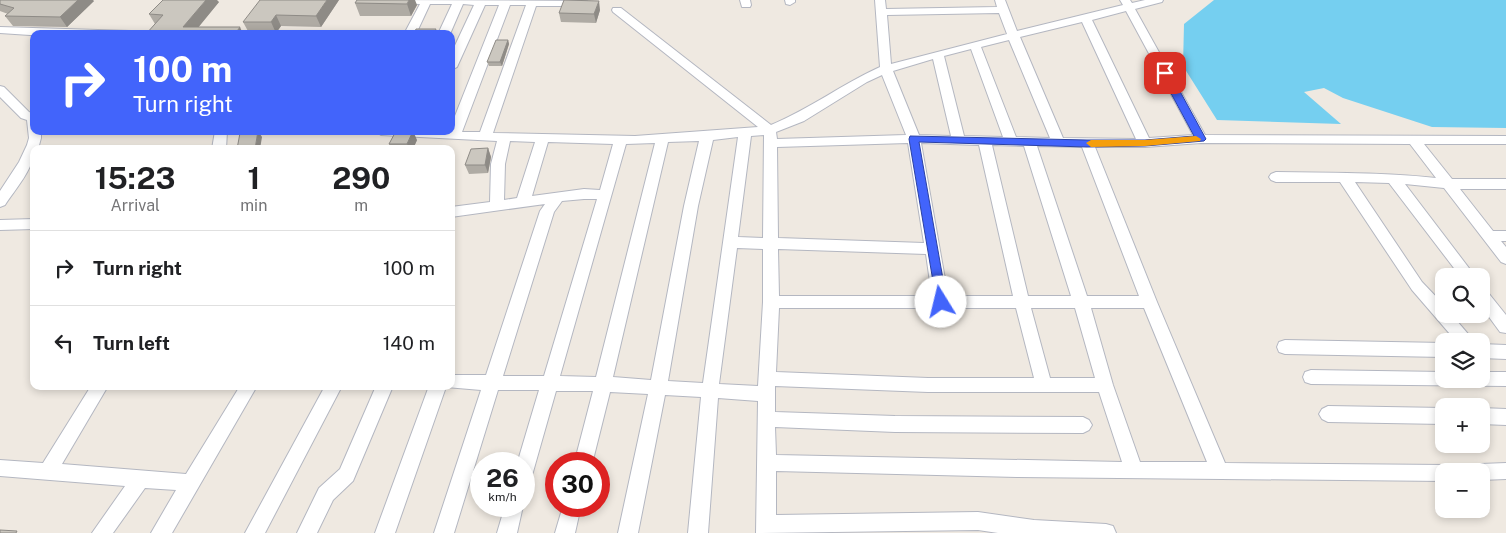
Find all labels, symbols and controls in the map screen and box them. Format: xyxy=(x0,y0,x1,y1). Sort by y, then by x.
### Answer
text: 100 m xyxy=(133,49,232,90)
icon: right xyxy=(50,50,115,115)
pin xyxy=(1144,52,1186,94)
icon: arrive xyxy=(1151,59,1179,87)
text: Turn right xyxy=(133,91,233,117)
text: 15:23 xyxy=(95,160,176,196)
text: 1 xyxy=(247,160,260,196)
text: 290 xyxy=(332,160,390,196)
text: Arrival xyxy=(110,196,160,215)
text: min xyxy=(240,196,267,215)
text: m xyxy=(354,196,368,215)
icon: right xyxy=(50,254,78,282)
text: Turn right xyxy=(93,257,182,279)
text: 100 m xyxy=(383,257,435,279)
map controls xyxy=(1435,268,1490,518)
button: search xyxy=(1435,268,1490,323)
position arrow xyxy=(914,275,966,327)
icon: left xyxy=(50,329,78,357)
text: Turn left xyxy=(93,332,170,354)
text: 140 m xyxy=(383,332,435,354)
button: layers xyxy=(1435,333,1490,388)
button: + xyxy=(1435,398,1490,453)
speed limit sign: 30 xyxy=(545,452,610,517)
text: 26 xyxy=(486,463,519,493)
button: − xyxy=(1435,463,1490,518)
text: km/h xyxy=(488,490,517,504)

